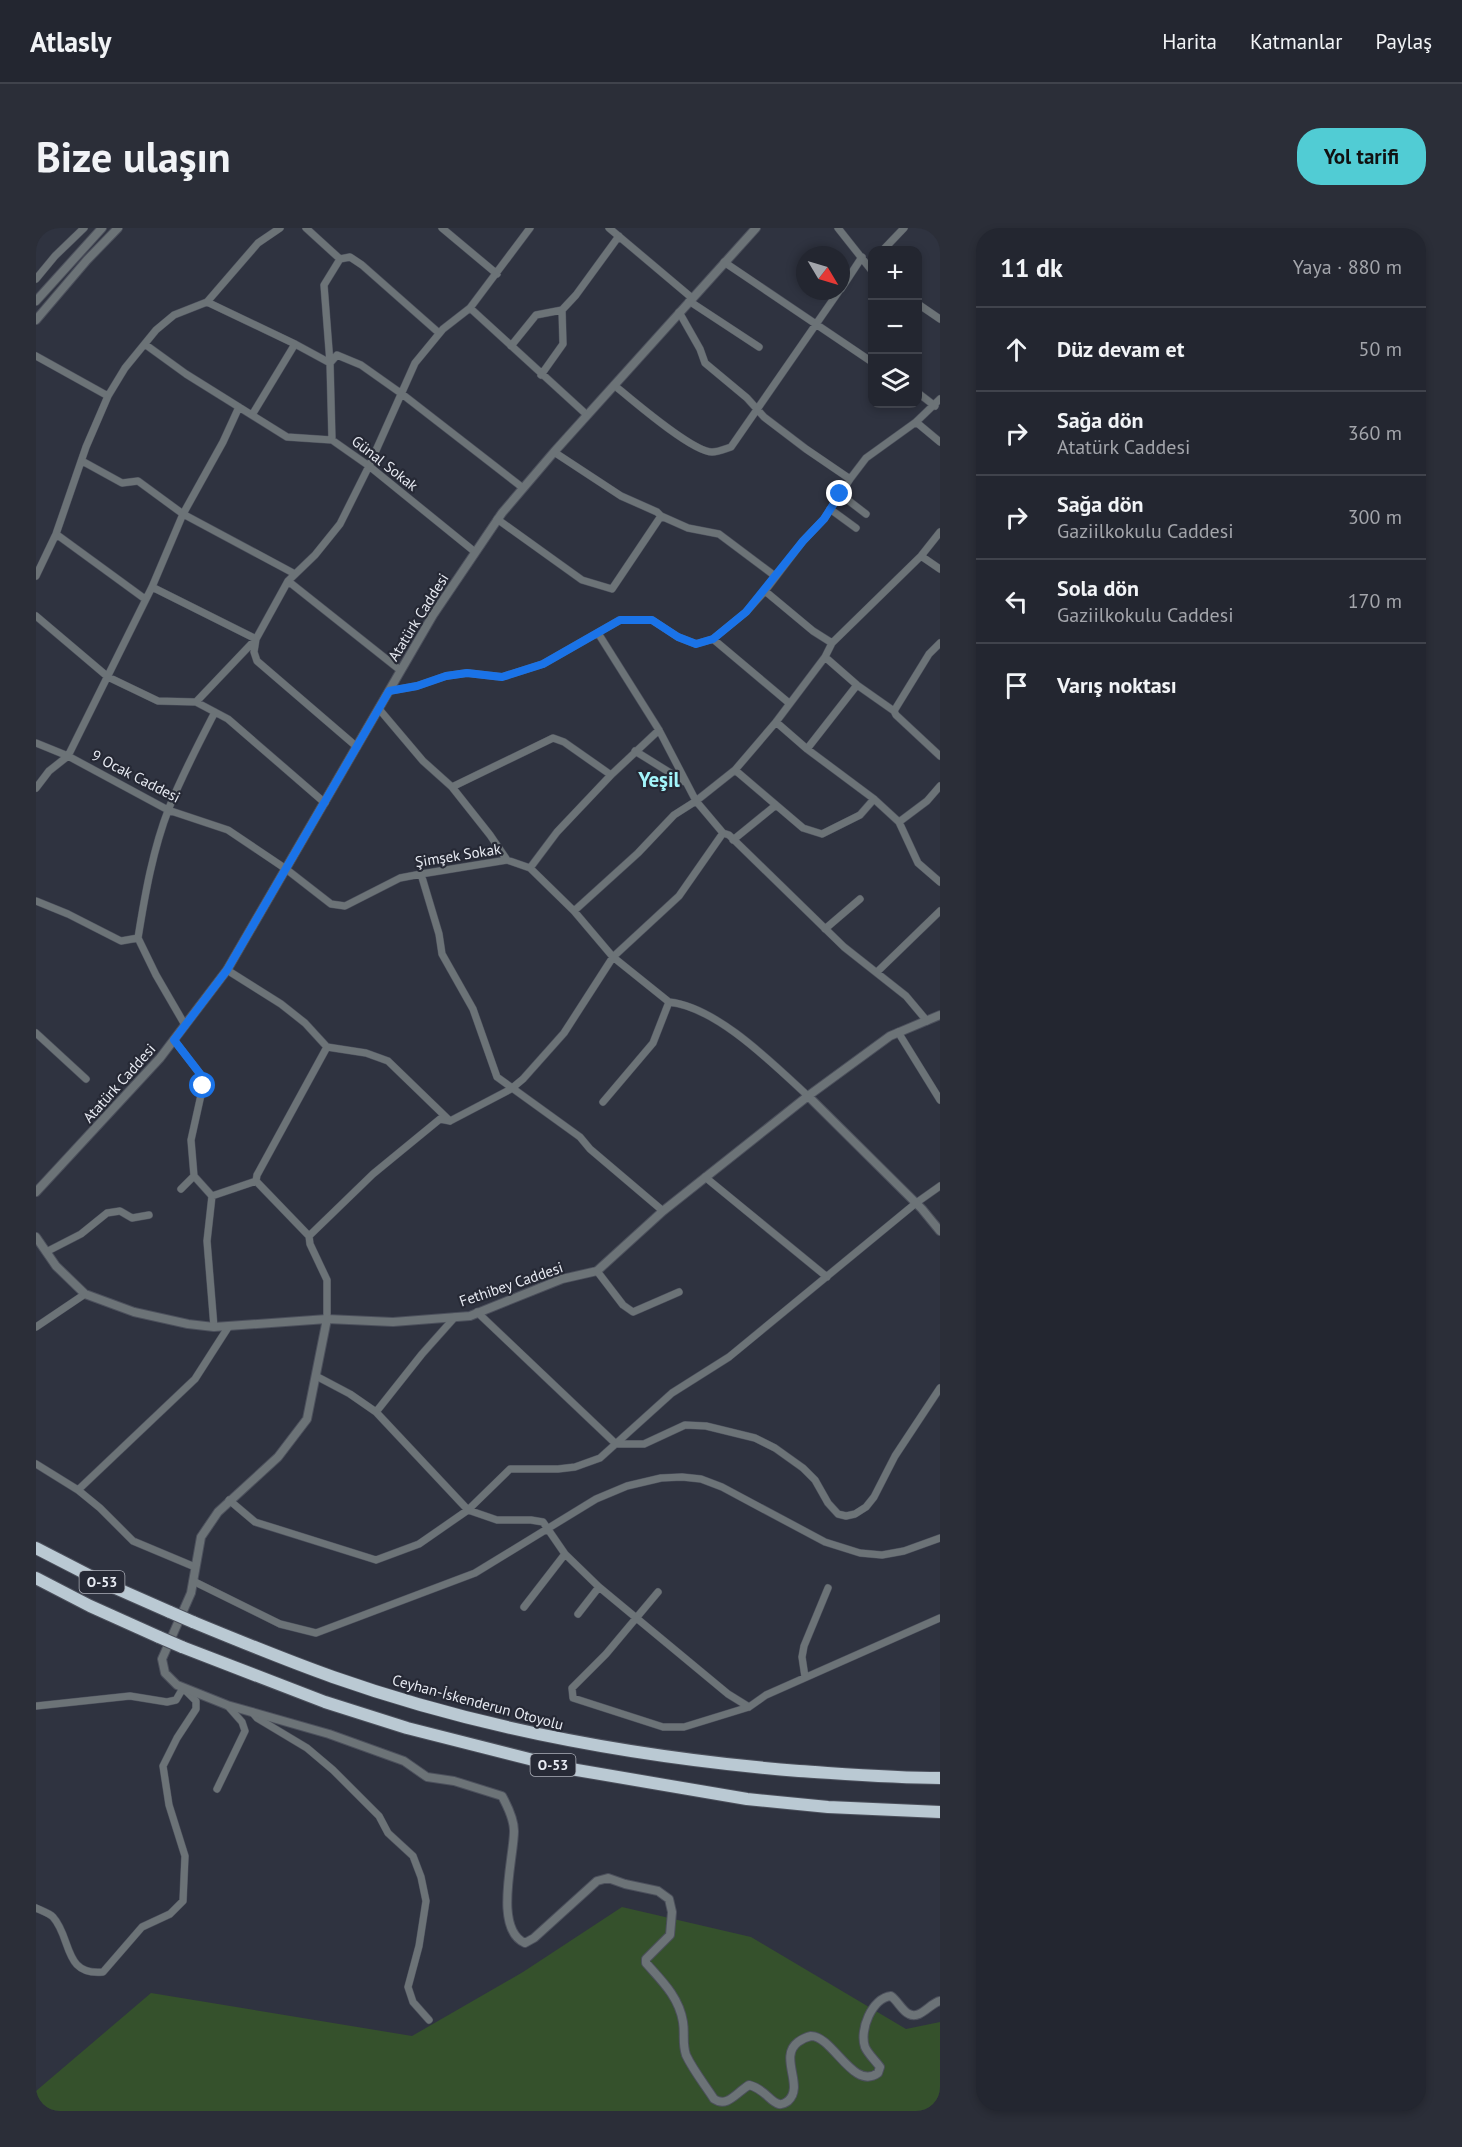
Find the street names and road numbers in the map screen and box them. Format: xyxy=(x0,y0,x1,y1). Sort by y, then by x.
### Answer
street label: Günal Sokak xyxy=(348,431,423,495)
street label: Atatürk Caddesi xyxy=(383,570,453,664)
street label: 9 Ocak Caddesi xyxy=(88,745,184,807)
street label: Şimşek Sokak xyxy=(414,839,503,871)
street label: Atatürk Caddesi xyxy=(79,1040,159,1126)
street label: Fethibey Caddesi xyxy=(457,1257,565,1311)
road number: O-53 xyxy=(80,1571,124,1593)
street label: Ceyhan-İskenderun Otoyolu xyxy=(390,1670,566,1734)
road number: O-53 xyxy=(530,1754,576,1776)

